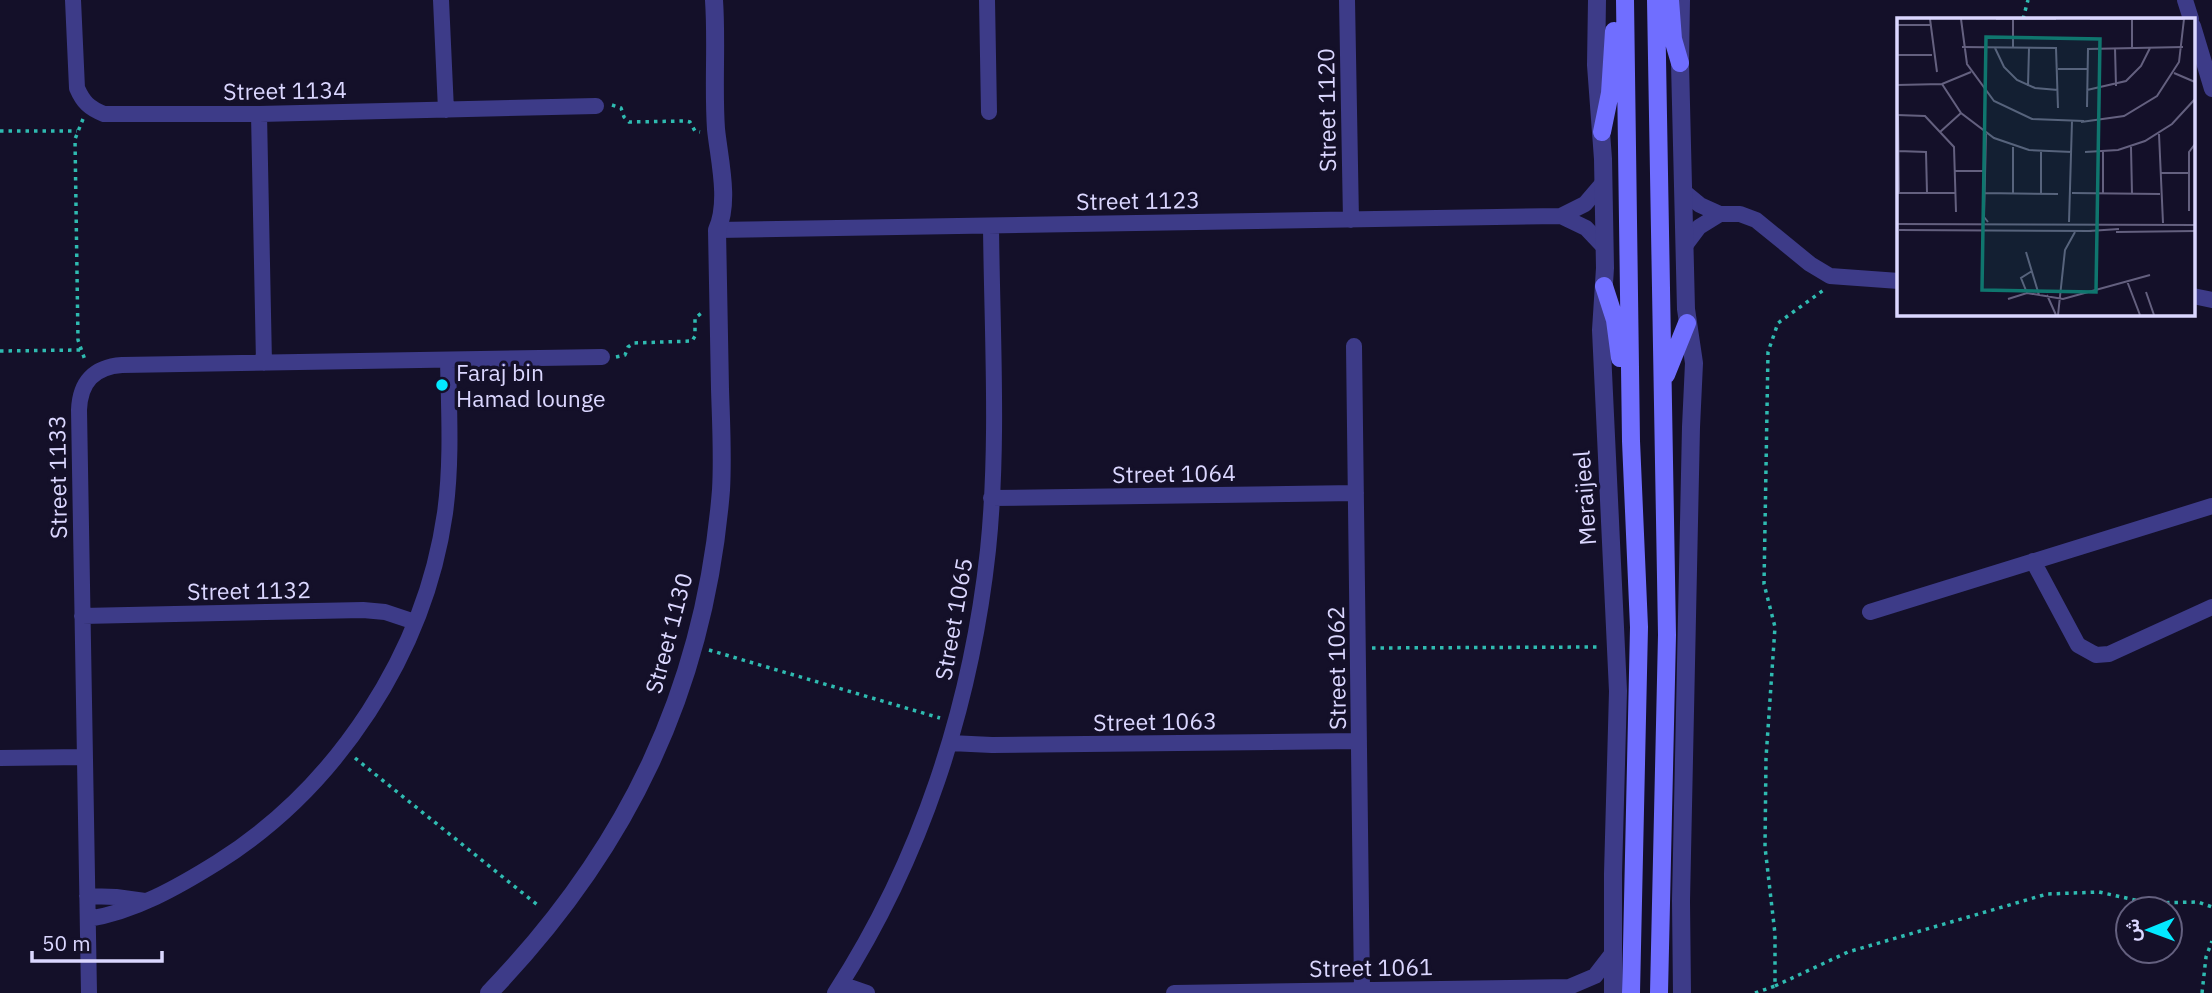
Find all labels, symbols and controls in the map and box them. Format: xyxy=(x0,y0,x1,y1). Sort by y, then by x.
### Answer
inset map xyxy=(1897,18,2194,315)
street label: Street 1120 xyxy=(1310,48,1342,172)
street label: Street 1134 xyxy=(223,74,347,106)
street label: Street 1123 xyxy=(1076,184,1200,216)
place label: Faraj bin Hamad lounge xyxy=(456,357,606,413)
marker: Faraj bin Hamad lounge xyxy=(434,377,450,393)
street label: Street 1133 xyxy=(41,415,73,539)
street label: Meraijeel xyxy=(1566,450,1602,546)
street label: Street 1064 xyxy=(1112,457,1236,489)
street label: Street 1065 xyxy=(927,555,979,683)
street label: Street 1130 xyxy=(638,569,698,697)
street label: Street 1132 xyxy=(187,574,311,606)
street label: Street 1062 xyxy=(1320,606,1352,730)
street label: Street 1063 xyxy=(1093,705,1217,737)
north arrow xyxy=(2114,895,2184,965)
text: ش xyxy=(2120,919,2144,942)
scale bar xyxy=(32,920,161,964)
text: 50 m xyxy=(42,929,91,957)
street label: Street 1061 xyxy=(1309,951,1433,983)

